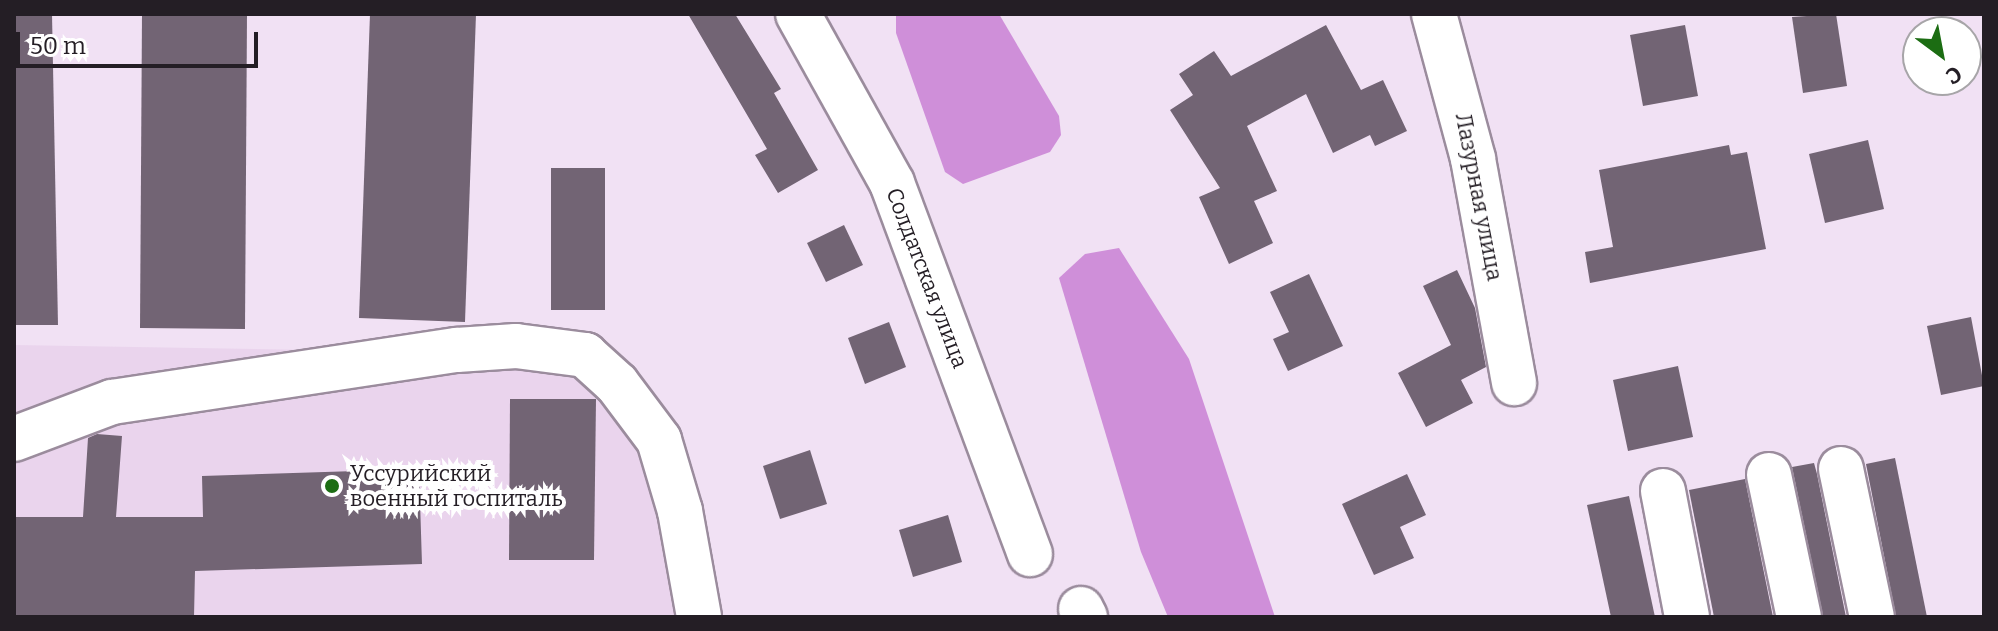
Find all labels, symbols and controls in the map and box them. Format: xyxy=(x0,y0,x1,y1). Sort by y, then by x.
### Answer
scale bar xyxy=(20,16,262,66)
north arrow xyxy=(1902,16,1982,96)
text: 50 m xyxy=(30,32,86,60)
text: С xyxy=(1941,60,1967,90)
street label: Лазурная улица xyxy=(1450,111,1508,283)
street label: Солдатская улица xyxy=(880,184,974,372)
place label: Уссурийский военный госпиталь xyxy=(350,460,563,512)
marker: Уссурийский военный госпиталь xyxy=(321,475,343,497)

